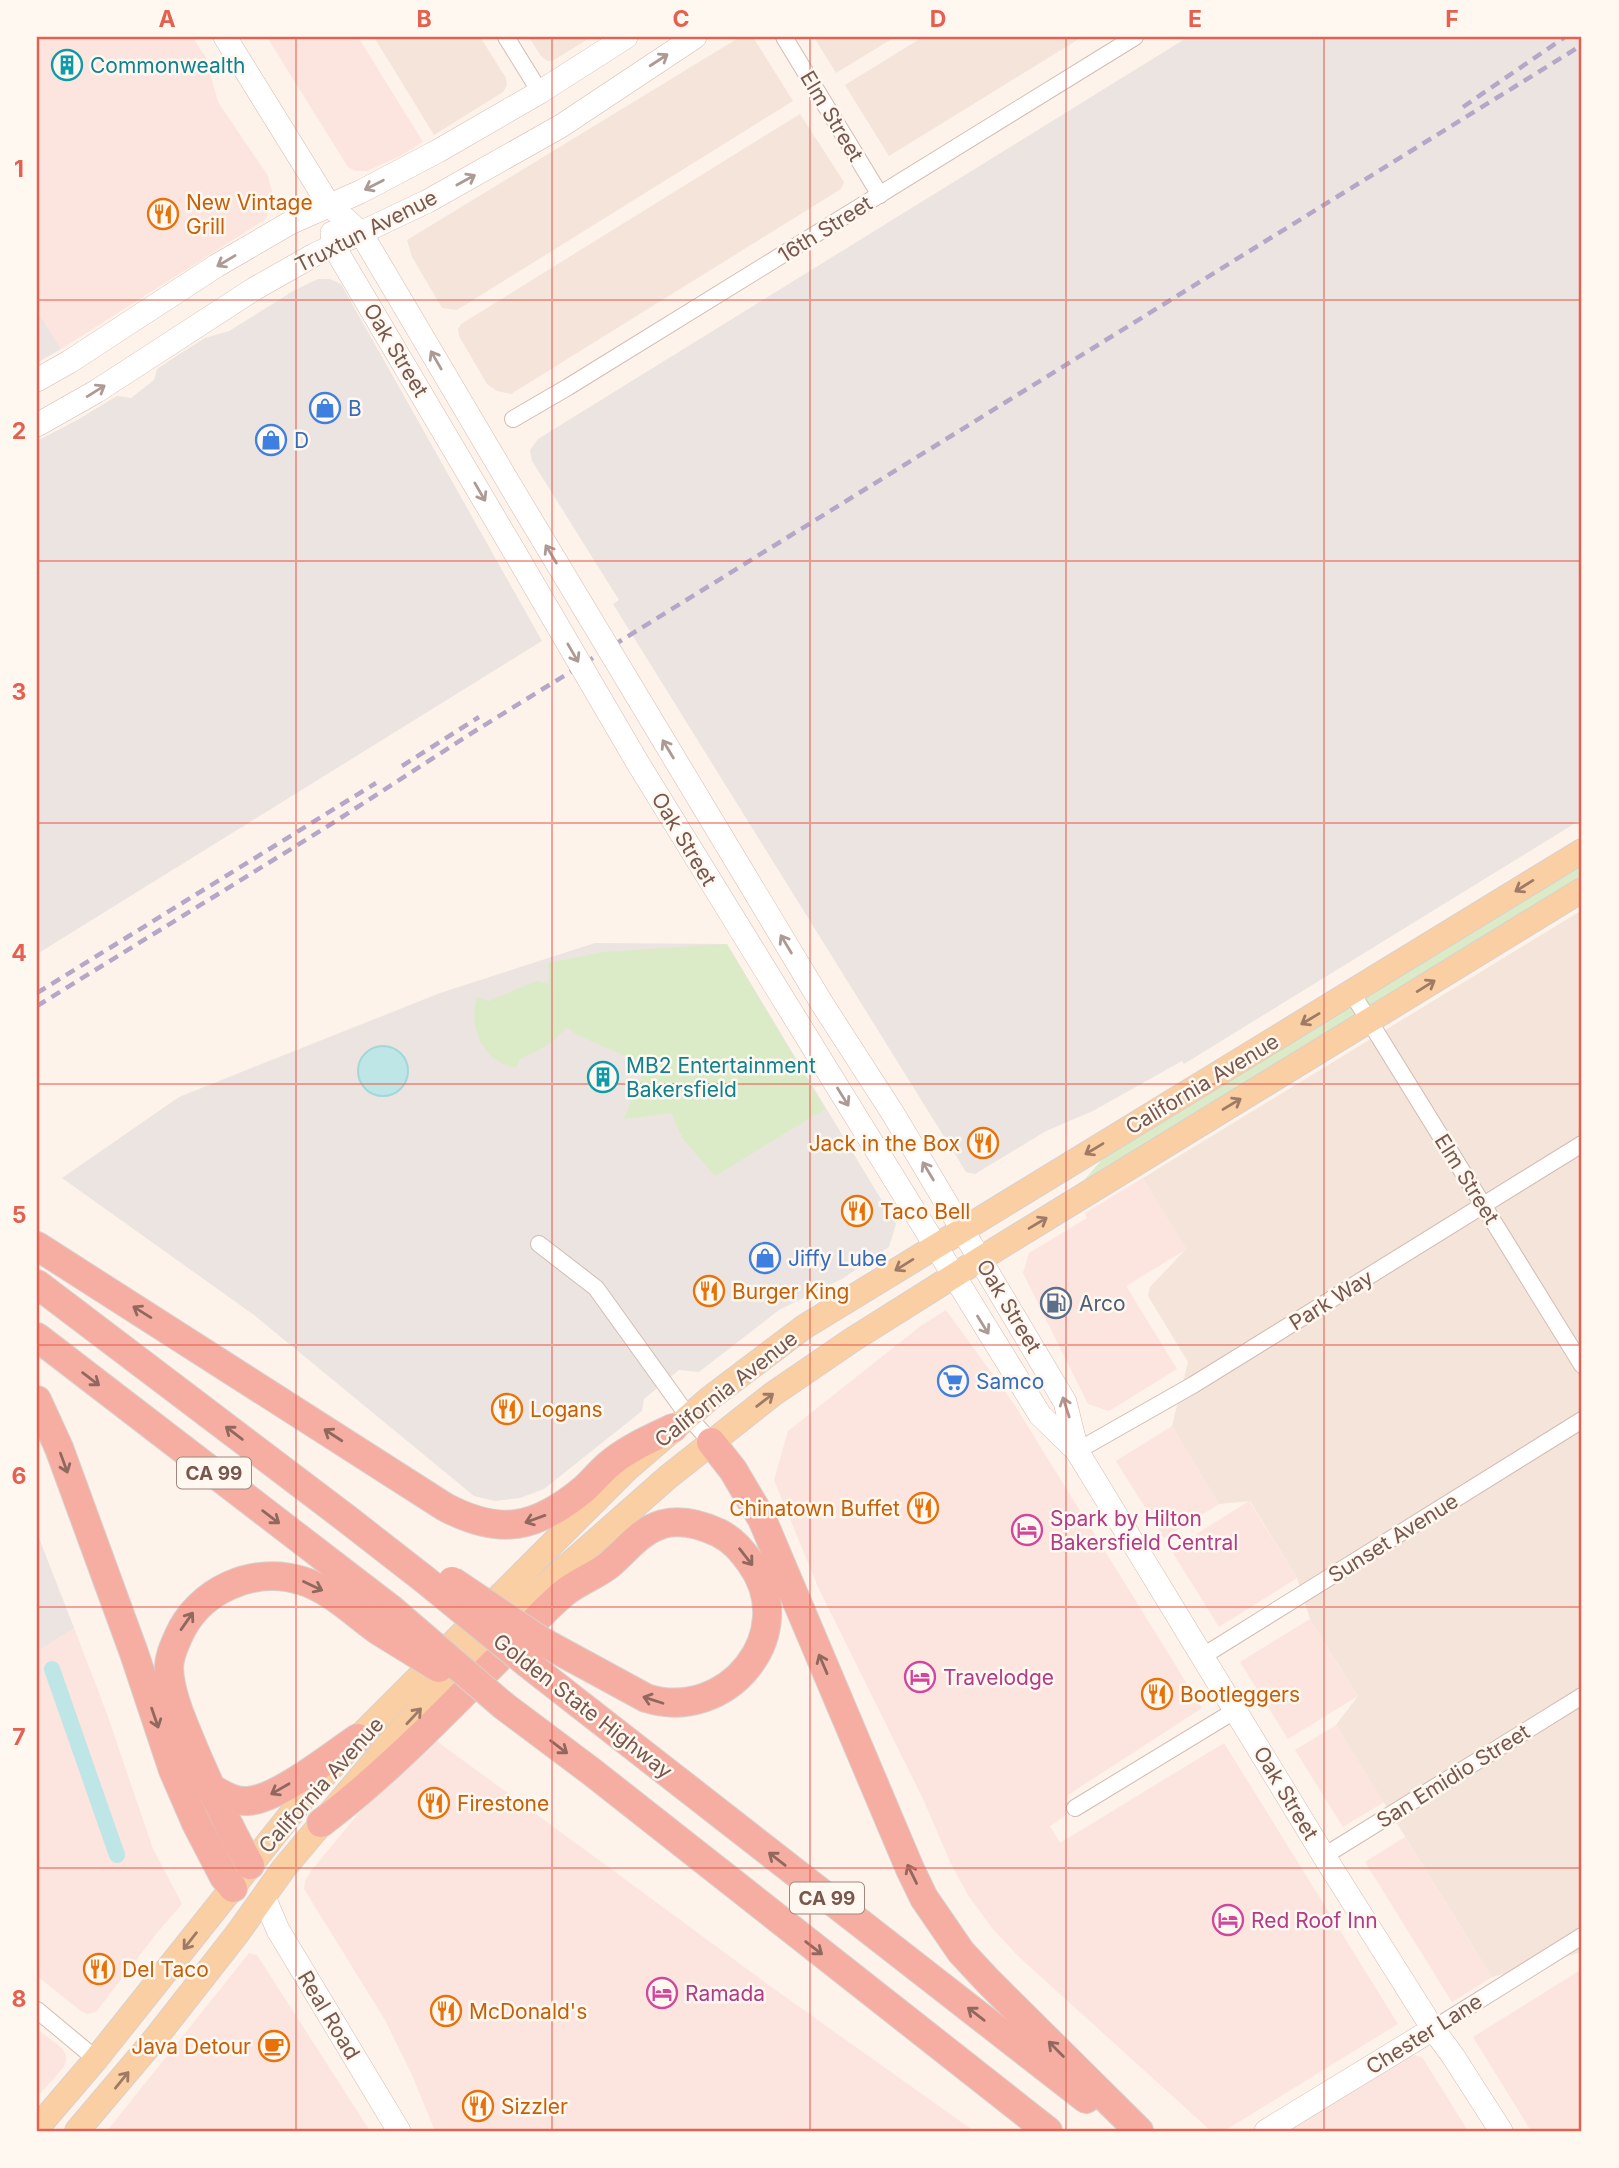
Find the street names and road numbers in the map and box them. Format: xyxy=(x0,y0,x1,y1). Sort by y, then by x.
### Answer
street label: Elm Street xyxy=(795,66,869,166)
street label: Truxtun Avenue xyxy=(291,184,441,278)
street label: 16th Street xyxy=(773,190,877,268)
street label: Oak Street xyxy=(358,299,434,401)
street label: Oak Street xyxy=(646,788,722,890)
street label: California Avenue xyxy=(1121,1028,1283,1140)
street label: Elm Street xyxy=(1430,1129,1504,1229)
street label: Oak Street xyxy=(971,1255,1047,1357)
street label: Park Way xyxy=(1285,1264,1378,1335)
street label: California Avenue xyxy=(650,1326,802,1452)
road number: CA 99 xyxy=(177,1457,251,1488)
street label: Sunset Avenue xyxy=(1324,1488,1462,1588)
street label: Golden State Highway xyxy=(489,1628,678,1784)
street label: California Avenue xyxy=(253,1712,389,1858)
street label: San Emidio Street xyxy=(1372,1719,1534,1833)
street label: Oak Street xyxy=(1248,1742,1324,1844)
road number: CA 99 xyxy=(790,1882,864,1914)
street label: Real Road xyxy=(293,1966,365,2064)
street label: Chester Lane xyxy=(1361,1988,1487,2080)

